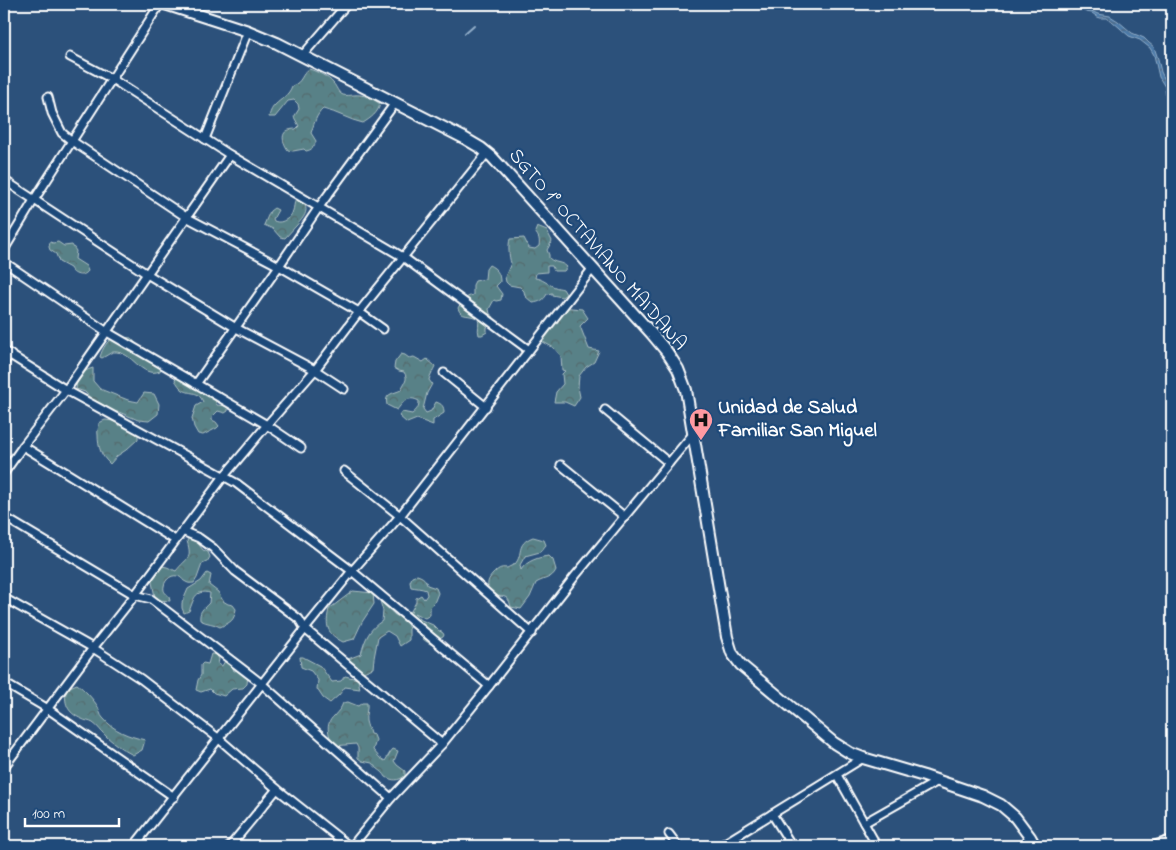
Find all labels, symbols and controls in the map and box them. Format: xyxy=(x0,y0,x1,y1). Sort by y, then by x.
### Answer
street label: SGTO 1° OCTAVIANO MAIDANA xyxy=(501,143,693,357)
place label: Unidad de Salud Familiar San Miguel xyxy=(717,394,877,447)
hospital icon: Unidad de Salud Familiar San Miguel xyxy=(688,407,714,441)
scale bar xyxy=(25,795,119,827)
text: 100 m xyxy=(32,803,65,825)

